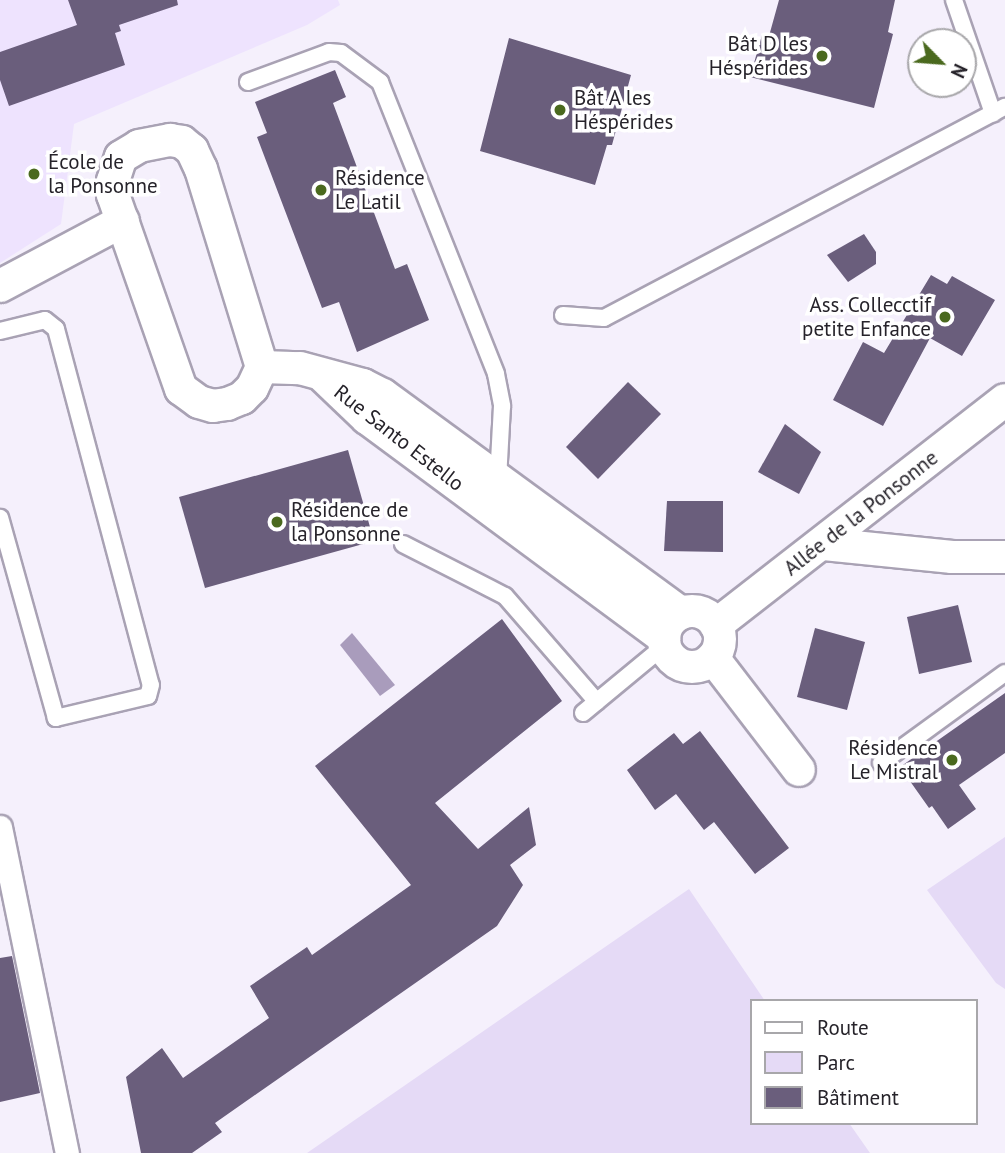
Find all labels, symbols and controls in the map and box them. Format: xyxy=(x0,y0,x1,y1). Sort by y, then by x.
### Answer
north arrow xyxy=(907,28,977,98)
place label: Bât D les Héspérides xyxy=(709,31,808,81)
marker: Bât D les Héspérides xyxy=(814,48,830,64)
text: N xyxy=(946,60,973,82)
place label: Bât A les Héspérides xyxy=(574,85,673,135)
marker: Bât A les Héspérides xyxy=(552,102,568,118)
place label: École de la Ponsonne xyxy=(48,149,158,199)
place label: Résidence Le Latil xyxy=(335,165,425,215)
marker: École de la Ponsonne xyxy=(26,166,42,182)
marker: Résidence Le Latil xyxy=(313,182,329,198)
place label: Ass. Collecctif petite Enfance xyxy=(802,292,931,342)
marker: Ass. Collecctif petite Enfance xyxy=(937,309,953,325)
street label: Rue Santo Estello xyxy=(329,379,469,497)
street label: Allée de la Ponsonne xyxy=(779,445,943,581)
place label: Résidence de la Ponsonne xyxy=(291,497,408,547)
marker: Résidence de la Ponsonne xyxy=(269,514,285,530)
place label: Résidence Le Mistral xyxy=(848,735,938,785)
marker: Résidence Le Mistral xyxy=(944,752,960,768)
legend xyxy=(750,999,977,1125)
text: Route xyxy=(817,1014,869,1041)
text: Parc xyxy=(817,1049,855,1076)
text: Bâtiment xyxy=(817,1084,899,1111)

